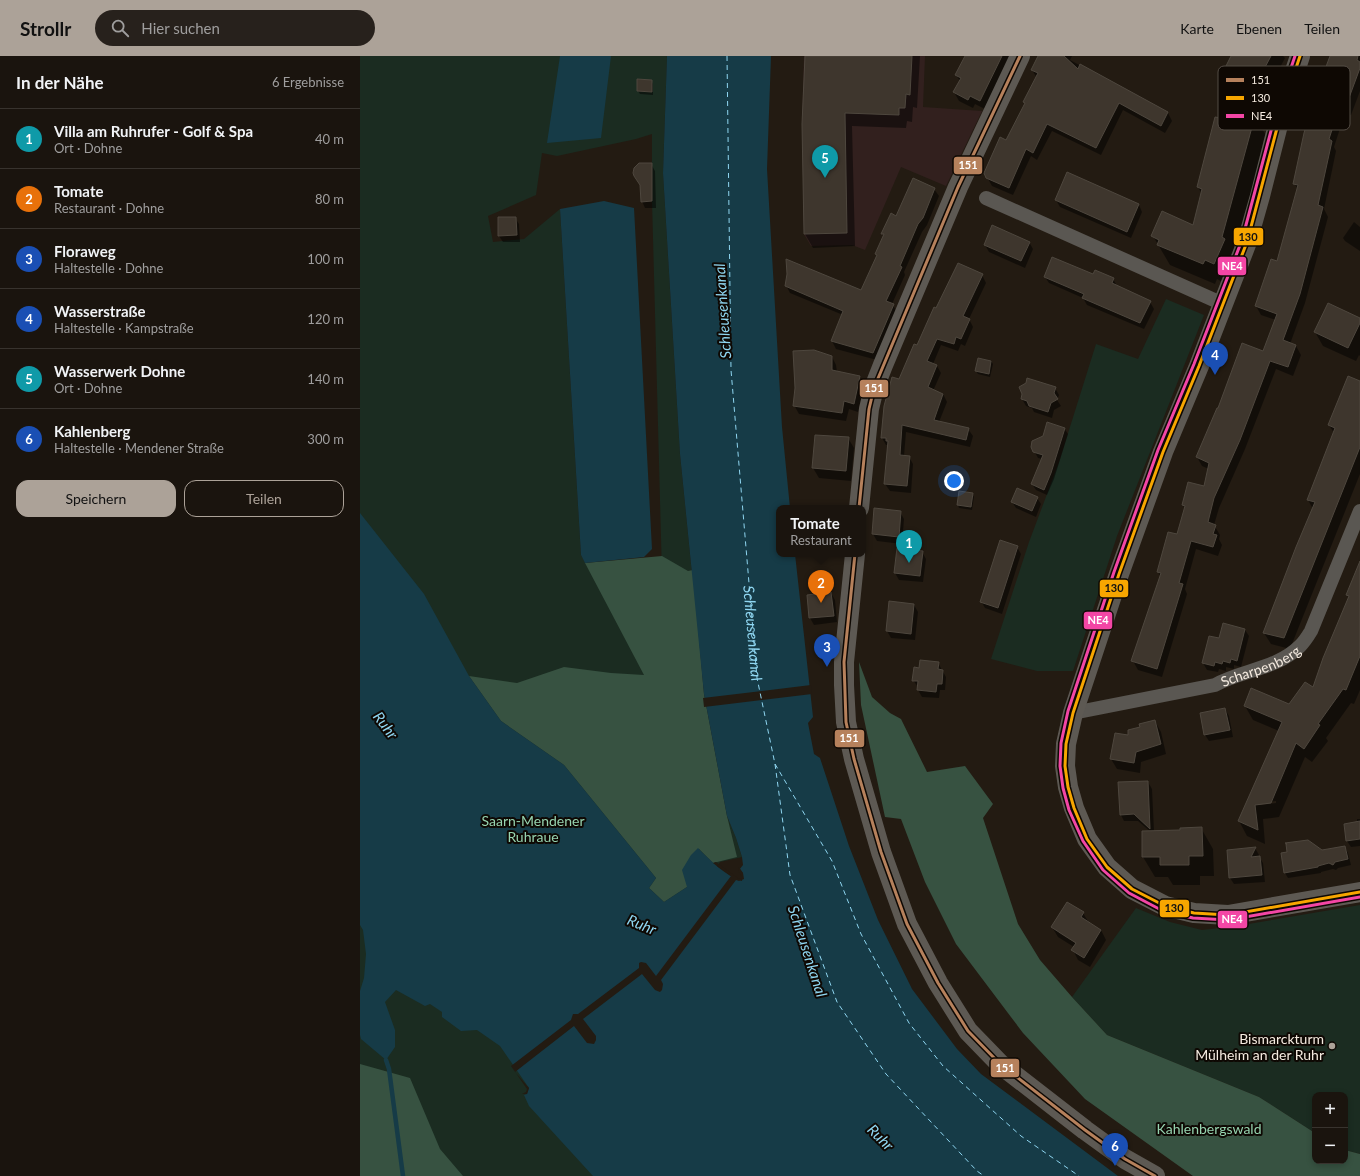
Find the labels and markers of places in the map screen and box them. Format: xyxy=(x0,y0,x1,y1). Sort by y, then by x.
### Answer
pin: 5 xyxy=(812,145,838,178)
pin: 4 xyxy=(1202,342,1228,375)
pin: 1 xyxy=(896,530,922,563)
pin: 2 xyxy=(808,570,834,603)
pin: 3 xyxy=(814,634,840,667)
place label: Bismarckturm Mülheim an der Ruhr xyxy=(1195,1030,1324,1063)
marker: Bismarckturm Mülheim an der Ruhr xyxy=(1327,1041,1337,1051)
pin: 6 xyxy=(1102,1133,1128,1166)

